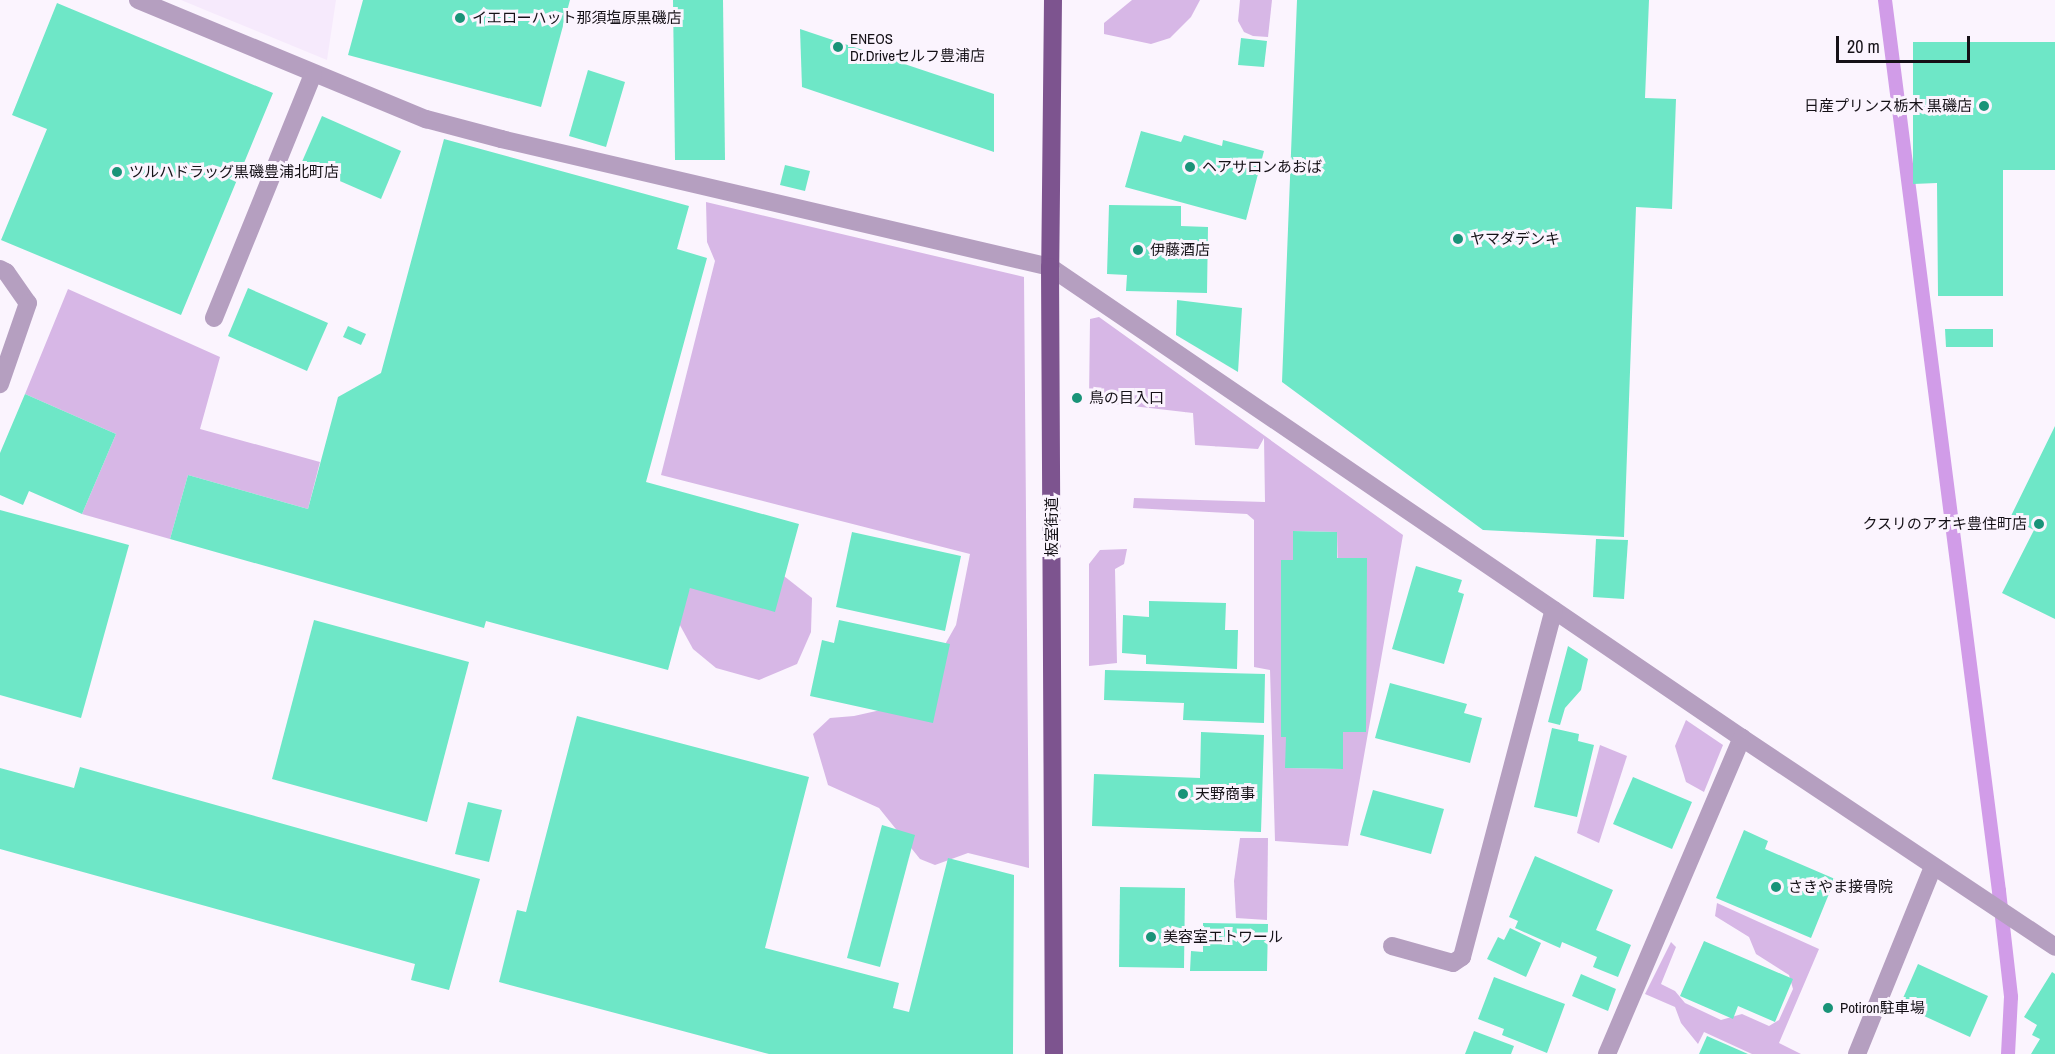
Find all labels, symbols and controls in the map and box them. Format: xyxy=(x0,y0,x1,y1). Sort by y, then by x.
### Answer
place label: イエローハット那須塩原黒磯店 xyxy=(472,9,682,27)
marker: イエローハット那須塩原黒磯店 xyxy=(453,11,467,25)
scale bar xyxy=(1839,24,1972,62)
place label: ENEOS Dr.Driveセルフ豊浦店 xyxy=(850,29,985,64)
text: 20 m xyxy=(1847,34,1880,59)
marker: ENEOS Dr.Driveセルフ豊浦店 xyxy=(831,40,845,54)
place label: 日産プリンス栃木 黒磯店 xyxy=(1804,97,1972,115)
marker: 日産プリンス栃木 黒磯店 xyxy=(1977,99,1991,113)
place label: ヘアサロンあおば xyxy=(1202,158,1322,176)
marker: ヘアサロンあおば xyxy=(1183,160,1197,174)
place label: ツルハドラッグ黒磯豊浦北町店 xyxy=(129,163,339,181)
marker: ツルハドラッグ黒磯豊浦北町店 xyxy=(110,165,124,179)
place label: ヤマダデンキ xyxy=(1470,230,1560,248)
marker: ヤマダデンキ xyxy=(1451,232,1465,246)
place label: 伊藤酒店 xyxy=(1150,241,1210,259)
marker: 伊藤酒店 xyxy=(1131,243,1145,257)
place label: 鳥の目入口 xyxy=(1089,389,1164,407)
marker: 鳥の目入口 xyxy=(1070,391,1084,405)
street label: 板室街道 xyxy=(1043,497,1061,557)
place label: クスリのアオキ豊住町店 xyxy=(1862,515,2027,533)
marker: クスリのアオキ豊住町店 xyxy=(2032,517,2046,531)
place label: 天野商事 xyxy=(1195,785,1255,803)
marker: 天野商事 xyxy=(1176,787,1190,801)
place label: さきやま接骨院 xyxy=(1788,878,1893,896)
marker: さきやま接骨院 xyxy=(1769,880,1783,894)
place label: 美容室エトワール xyxy=(1163,928,1283,946)
marker: 美容室エトワール xyxy=(1144,930,1158,944)
place label: Potiron駐車場 xyxy=(1840,999,1925,1017)
marker: Potiron駐車場 xyxy=(1821,1001,1835,1015)

